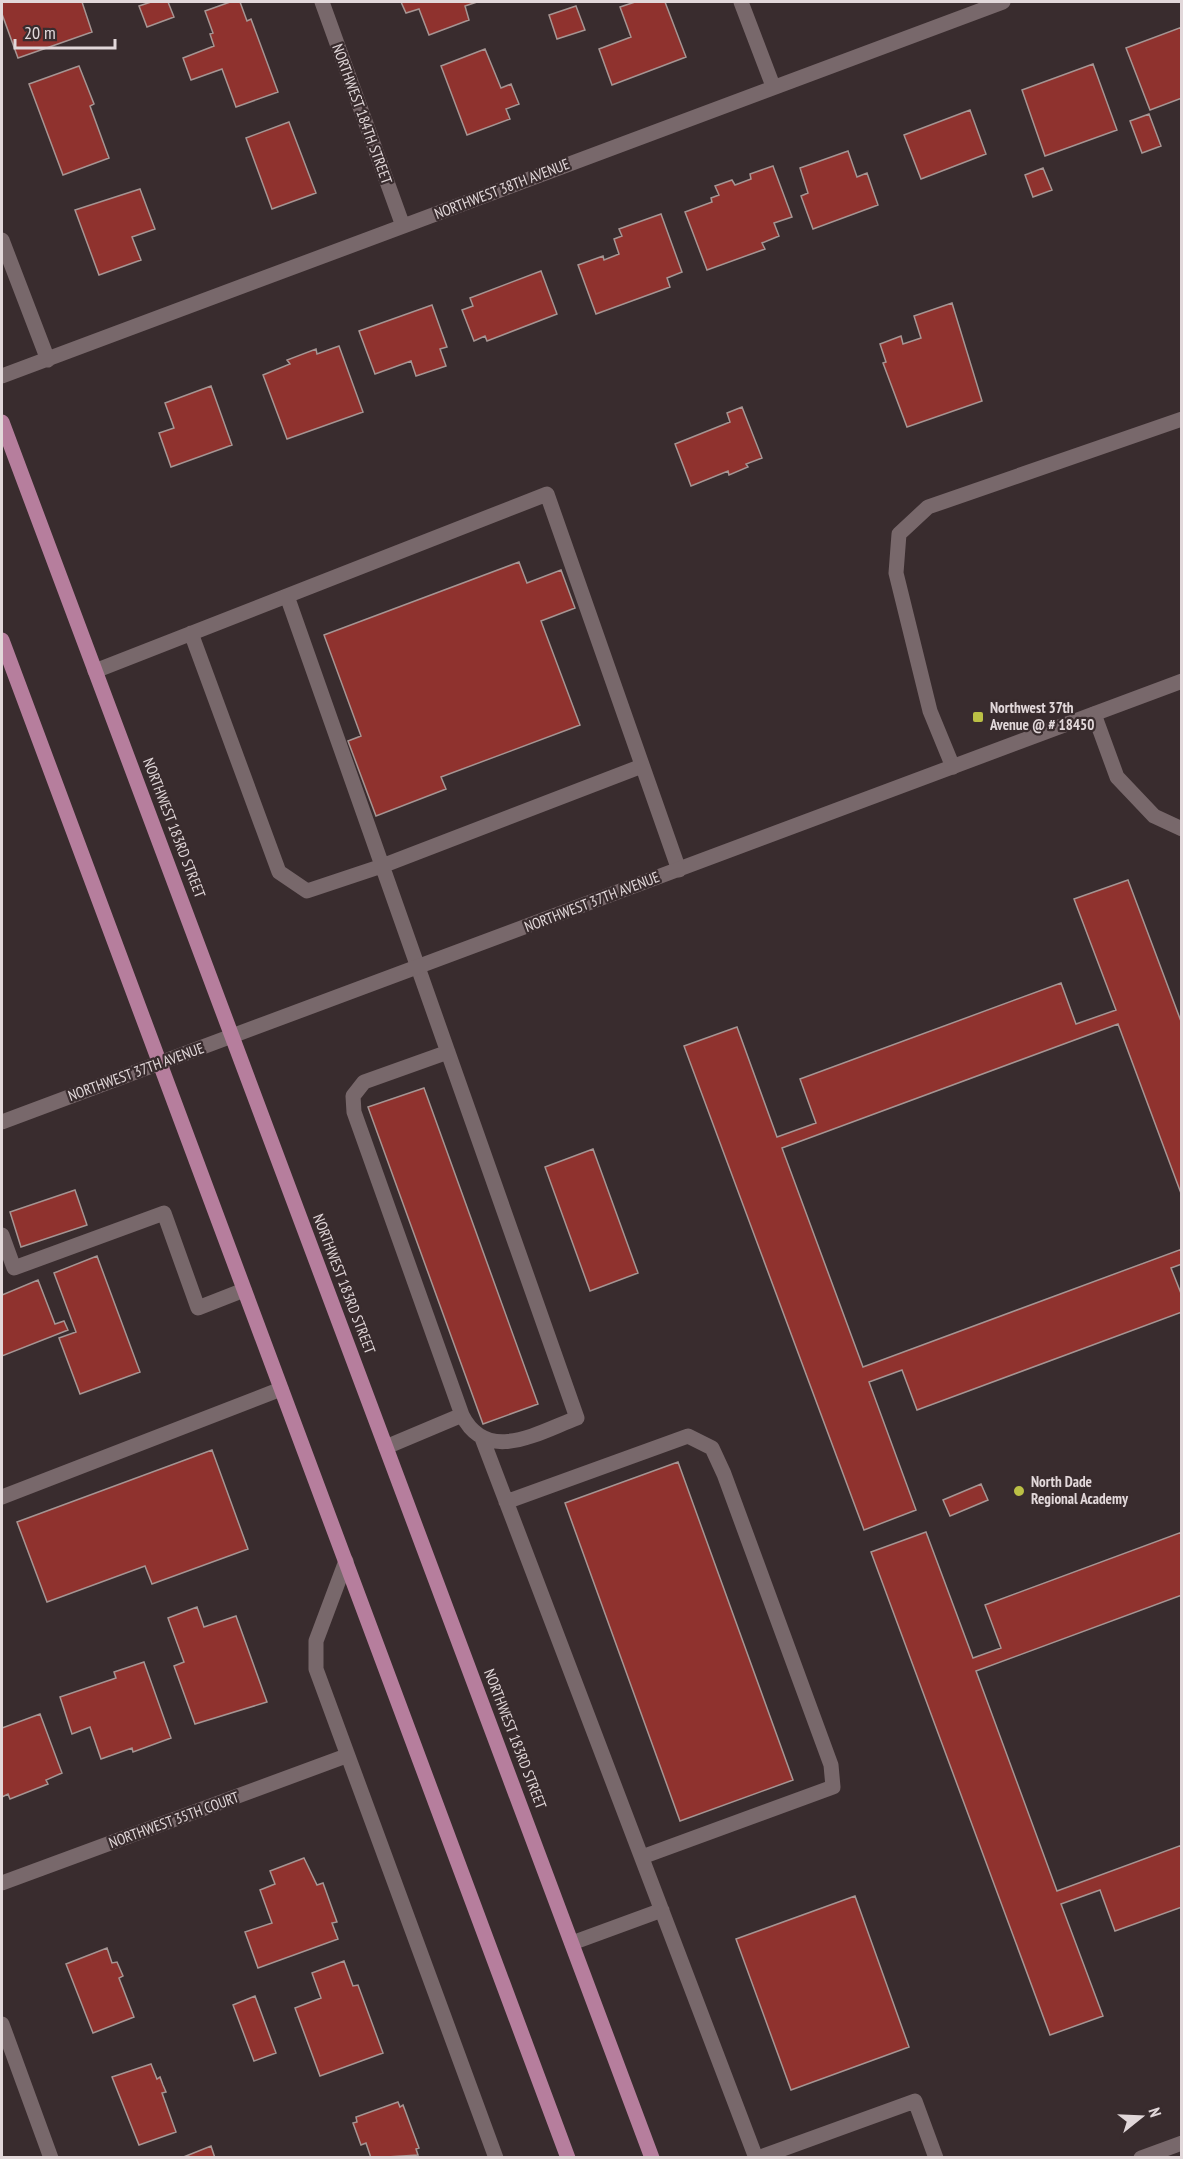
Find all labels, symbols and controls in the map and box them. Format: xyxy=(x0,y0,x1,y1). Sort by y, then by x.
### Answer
scale bar xyxy=(15,12,116,50)
text: 20 m xyxy=(24,21,56,44)
street label: NORTHWEST 184TH STREET xyxy=(328,41,397,187)
street label: NORTHWEST 38TH AVENUE xyxy=(432,154,572,223)
place label: Northwest 37th Avenue @ # 18450 xyxy=(989,698,1094,734)
marker: Northwest 37th Avenue @ # 18450 xyxy=(971,710,985,724)
street label: NORTHWEST 183RD STREET xyxy=(139,755,210,901)
street label: NORTHWEST 37TH AVENUE xyxy=(522,867,662,936)
street label: NORTHWEST 37TH AVENUE xyxy=(65,1038,206,1105)
street label: NORTHWEST 183RD STREET xyxy=(309,1211,380,1357)
place label: North Dade Regional Academy xyxy=(1031,1472,1129,1508)
marker: North Dade Regional Academy xyxy=(1012,1484,1026,1498)
street label: NORTHWEST 183RD STREET xyxy=(480,1666,551,1812)
street label: NORTHWEST 35TH COURT xyxy=(106,1787,242,1852)
north arrow xyxy=(1111,2087,1171,2147)
text: N xyxy=(1144,2105,1166,2120)

